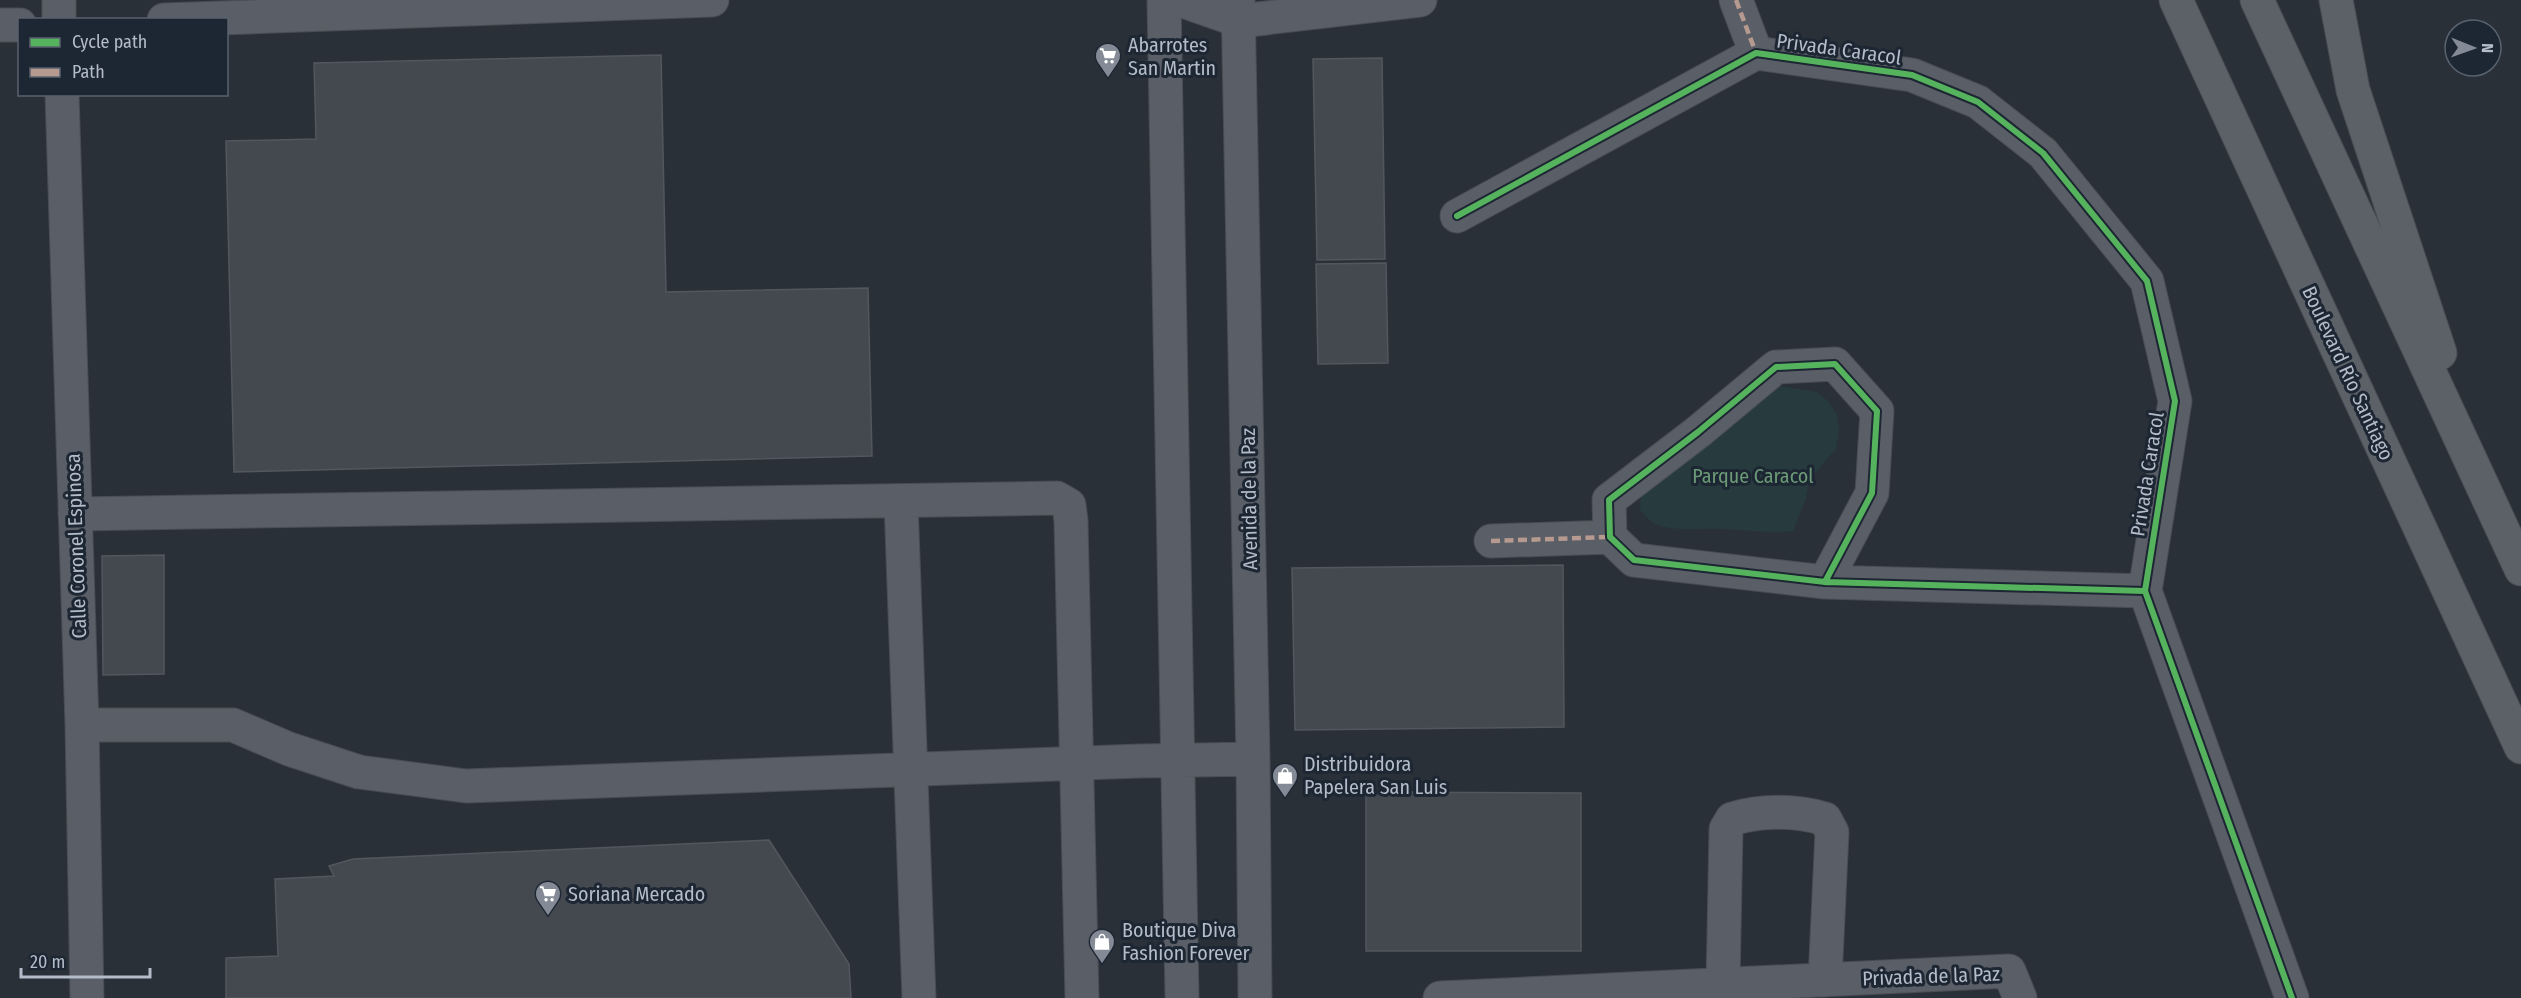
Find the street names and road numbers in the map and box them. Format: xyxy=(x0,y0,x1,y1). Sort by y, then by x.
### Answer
street label: Privada Caracol xyxy=(1775,28,1903,70)
street label: Boulevard Río Santiago xyxy=(2297,282,2399,464)
street label: Privada Caracol xyxy=(2125,410,2169,538)
street label: Avenida de la Paz xyxy=(1236,428,1262,570)
street label: Calle Coronel Espinosa xyxy=(61,453,91,639)
street label: Privada de la Paz xyxy=(1862,962,2000,990)

